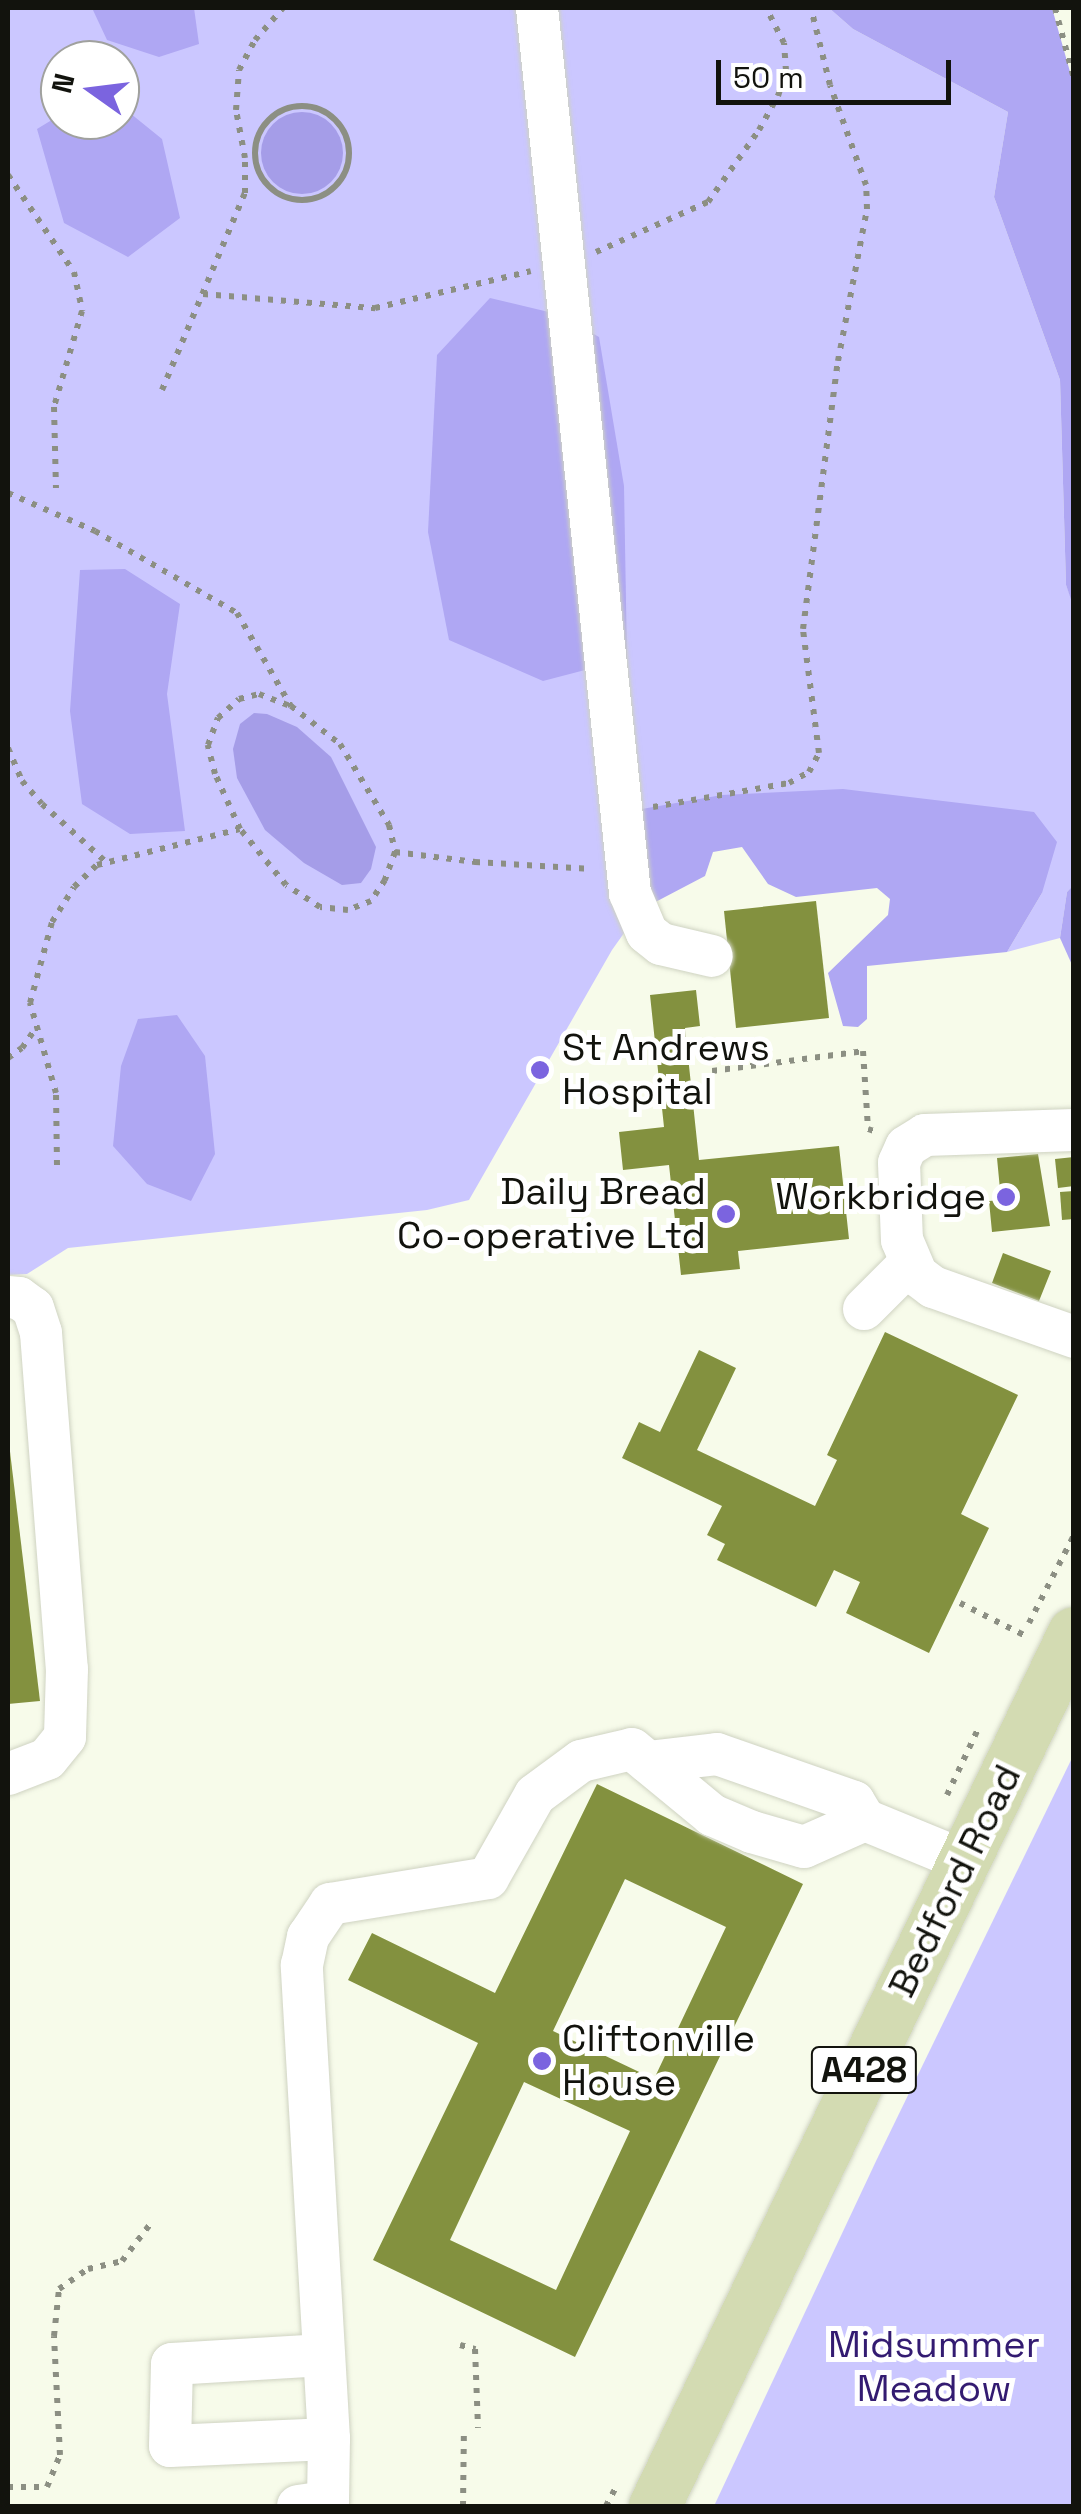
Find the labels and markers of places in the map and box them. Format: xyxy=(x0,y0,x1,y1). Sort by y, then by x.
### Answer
place label: St Andrews Hospital xyxy=(562,1025,770,1114)
marker: St Andrews Hospital xyxy=(527,1057,553,1083)
place label: Daily Bread Co-operative Ltd xyxy=(397,1169,706,1258)
place label: Workbridge xyxy=(776,1174,986,1220)
marker: Workbridge xyxy=(995,1186,1017,1208)
marker: Daily Bread Co-operative Ltd xyxy=(715,1203,737,1225)
place label: Cliftonville House xyxy=(562,2016,755,2106)
marker: Cliftonville House xyxy=(531,2050,553,2072)

